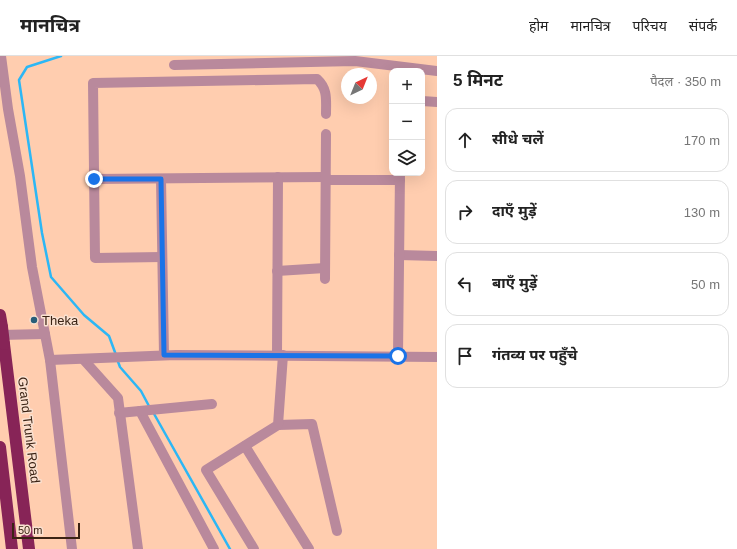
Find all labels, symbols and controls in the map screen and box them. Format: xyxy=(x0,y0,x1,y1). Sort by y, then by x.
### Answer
text: मानचित्र xyxy=(20,15,80,36)
text: होम xyxy=(529,18,548,34)
text: मानचित्र xyxy=(570,18,611,34)
text: परिचय xyxy=(633,18,667,34)
text: संपर्क xyxy=(689,18,717,34)
north arrow xyxy=(341,68,377,104)
map controls xyxy=(389,68,425,176)
button: + xyxy=(389,68,425,104)
text: 5 मिनट xyxy=(453,71,503,90)
text: पैदल · 350 m xyxy=(650,74,721,89)
button: − xyxy=(389,104,425,140)
icon: ahead xyxy=(454,129,476,151)
text: सीधे चलें xyxy=(492,130,543,147)
text: 170 m xyxy=(684,133,720,148)
button: layers xyxy=(389,140,425,176)
route end xyxy=(85,170,103,188)
icon: right xyxy=(454,201,476,223)
text: दाएँ मुड़ें xyxy=(492,202,536,219)
text: 130 m xyxy=(684,205,720,220)
icon: left xyxy=(454,273,476,295)
text: बाएँ मुड़ें xyxy=(492,274,537,291)
text: 50 m xyxy=(691,277,720,292)
place label: Theka xyxy=(42,313,79,328)
marker: Theka xyxy=(29,315,39,325)
icon: arrive xyxy=(454,345,476,367)
text: गंतव्य पर पहुँचे xyxy=(492,346,577,363)
route start xyxy=(389,347,407,365)
street label: Grand Trunk Road xyxy=(15,376,43,484)
scale bar xyxy=(12,521,80,540)
text: 50 m xyxy=(18,524,42,536)

